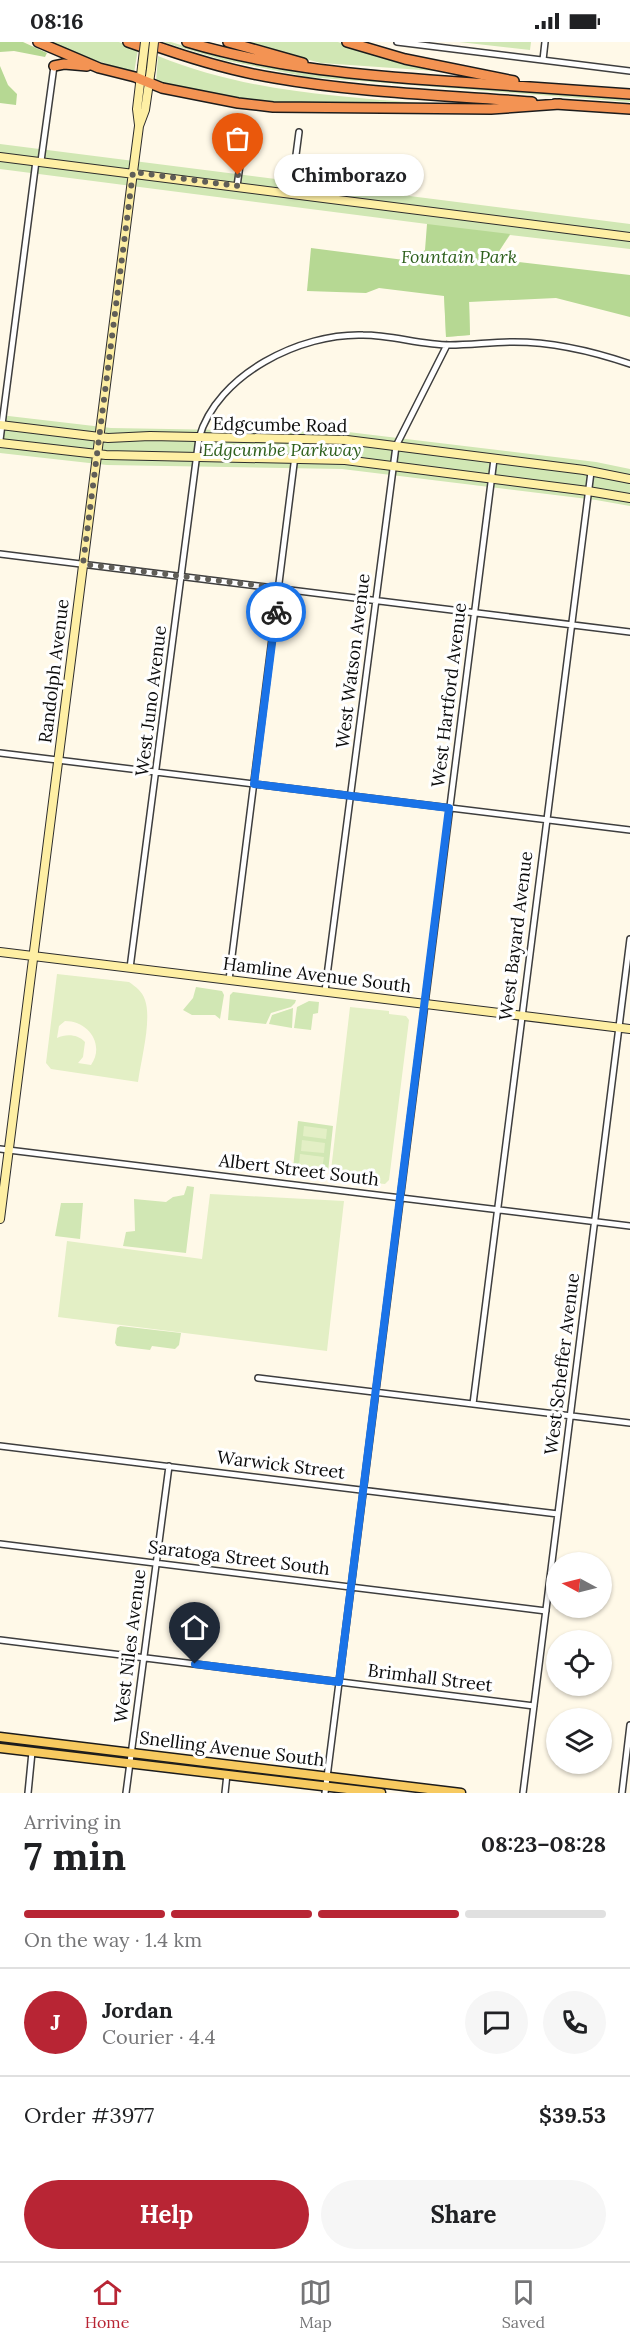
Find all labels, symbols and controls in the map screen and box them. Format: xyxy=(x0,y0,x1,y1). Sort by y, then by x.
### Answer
text: 08:16 xyxy=(30,7,84,35)
pin xyxy=(212,113,263,175)
icon: bag xyxy=(221,122,254,155)
callout: Chimborazo xyxy=(274,154,424,196)
text: Chimborazo xyxy=(291,162,407,187)
park label: Fountain Park xyxy=(401,245,517,268)
street label: Edgcumbe Road xyxy=(212,412,348,437)
park label: Edgcumbe Parkway xyxy=(202,438,362,461)
street label: West Watson Avenue xyxy=(330,572,375,750)
courier xyxy=(246,582,306,642)
icon: bike xyxy=(260,596,293,629)
street label: Randolph Avenue xyxy=(33,597,74,744)
street label: West Hartford Avenue xyxy=(426,601,471,789)
street label: West Juno Avenue xyxy=(130,624,171,778)
street label: West Bayard Avenue xyxy=(494,850,537,1022)
street label: Hamline Avenue South xyxy=(222,952,413,998)
street label: Albert Street South xyxy=(217,1148,381,1191)
street label: West Scheffer Avenue xyxy=(539,1272,584,1456)
street label: Warwick Street xyxy=(216,1445,346,1484)
street label: Saratoga Street South xyxy=(147,1535,331,1580)
north arrow xyxy=(546,1552,612,1618)
map controls xyxy=(546,1552,612,1774)
street label: West Niles Avenue xyxy=(109,1568,150,1724)
pin xyxy=(169,1602,220,1664)
icon: home xyxy=(178,1611,211,1644)
button: locate xyxy=(546,1630,612,1696)
street label: Brimhall Street xyxy=(366,1658,494,1697)
button: layers xyxy=(546,1708,612,1774)
street label: Snelling Avenue South xyxy=(138,1726,326,1771)
text: Arriving in xyxy=(24,1809,121,1834)
text: 08:23–08:28 xyxy=(481,1830,606,1858)
text: 7 min xyxy=(24,1831,126,1881)
text: On the way · 1.4 km xyxy=(24,1927,202,1952)
button: chat xyxy=(465,1991,528,2054)
button: phone xyxy=(543,1991,606,2054)
text: Jordan xyxy=(102,1996,173,2024)
text: J xyxy=(51,2008,60,2036)
text: Courier · 4.4 xyxy=(102,2024,216,2049)
text: Order #3977 xyxy=(24,2101,154,2129)
text: $39.53 xyxy=(539,2101,606,2129)
button: Help xyxy=(24,2180,309,2249)
button: Share xyxy=(321,2180,606,2249)
tab: Home xyxy=(85,2276,129,2332)
tab: Map xyxy=(299,2276,332,2332)
tab: Saved xyxy=(502,2276,545,2332)

